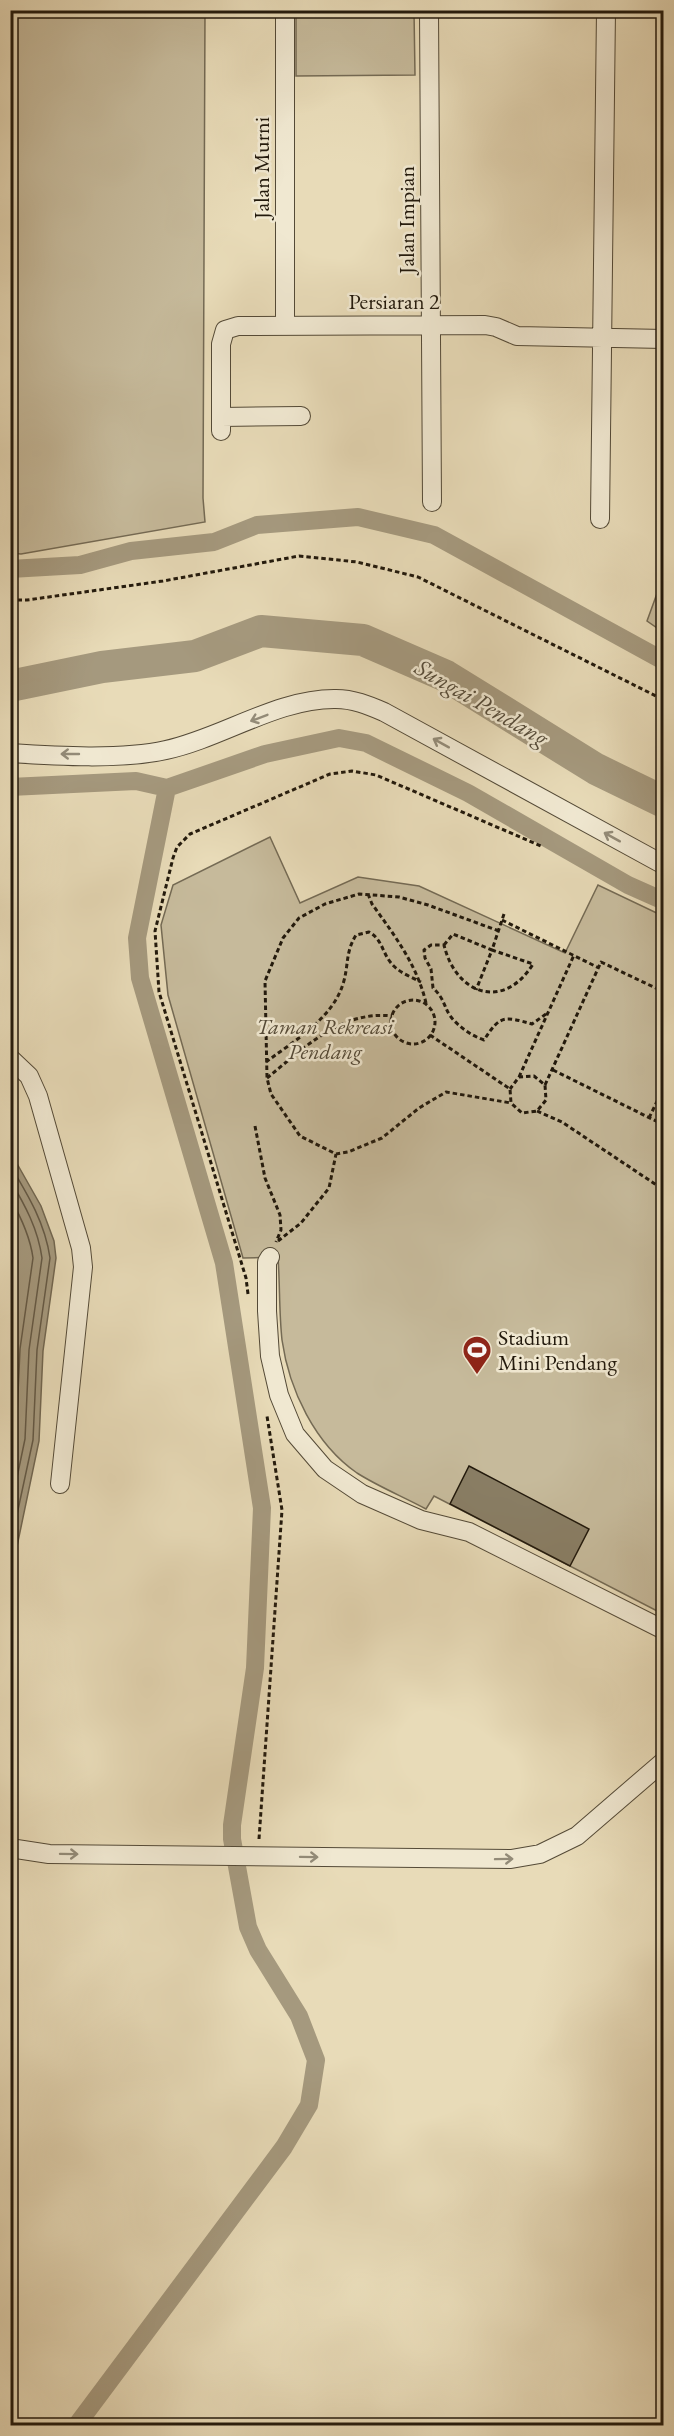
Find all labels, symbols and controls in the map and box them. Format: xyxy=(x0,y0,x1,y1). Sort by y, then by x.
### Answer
street label: Jalan Murni xyxy=(247,117,276,221)
street label: Jalan Impian xyxy=(392,166,421,276)
street label: Persiaran 2 xyxy=(349,287,440,316)
water label: Sungai Pendang xyxy=(409,651,555,753)
one-way arrow xyxy=(250,713,269,724)
one-way arrow xyxy=(433,737,450,749)
one-way arrow xyxy=(61,749,81,760)
one-way arrow xyxy=(604,831,621,843)
park label: Taman Rekreasi Pendang xyxy=(256,1012,395,1066)
place label: Stadium Mini Pendang xyxy=(498,1323,617,1377)
sports icon: Stadium Mini Pendang xyxy=(461,1334,493,1376)
one-way arrow xyxy=(58,1848,78,1860)
one-way arrow xyxy=(299,1851,319,1863)
one-way arrow xyxy=(494,1853,513,1865)

